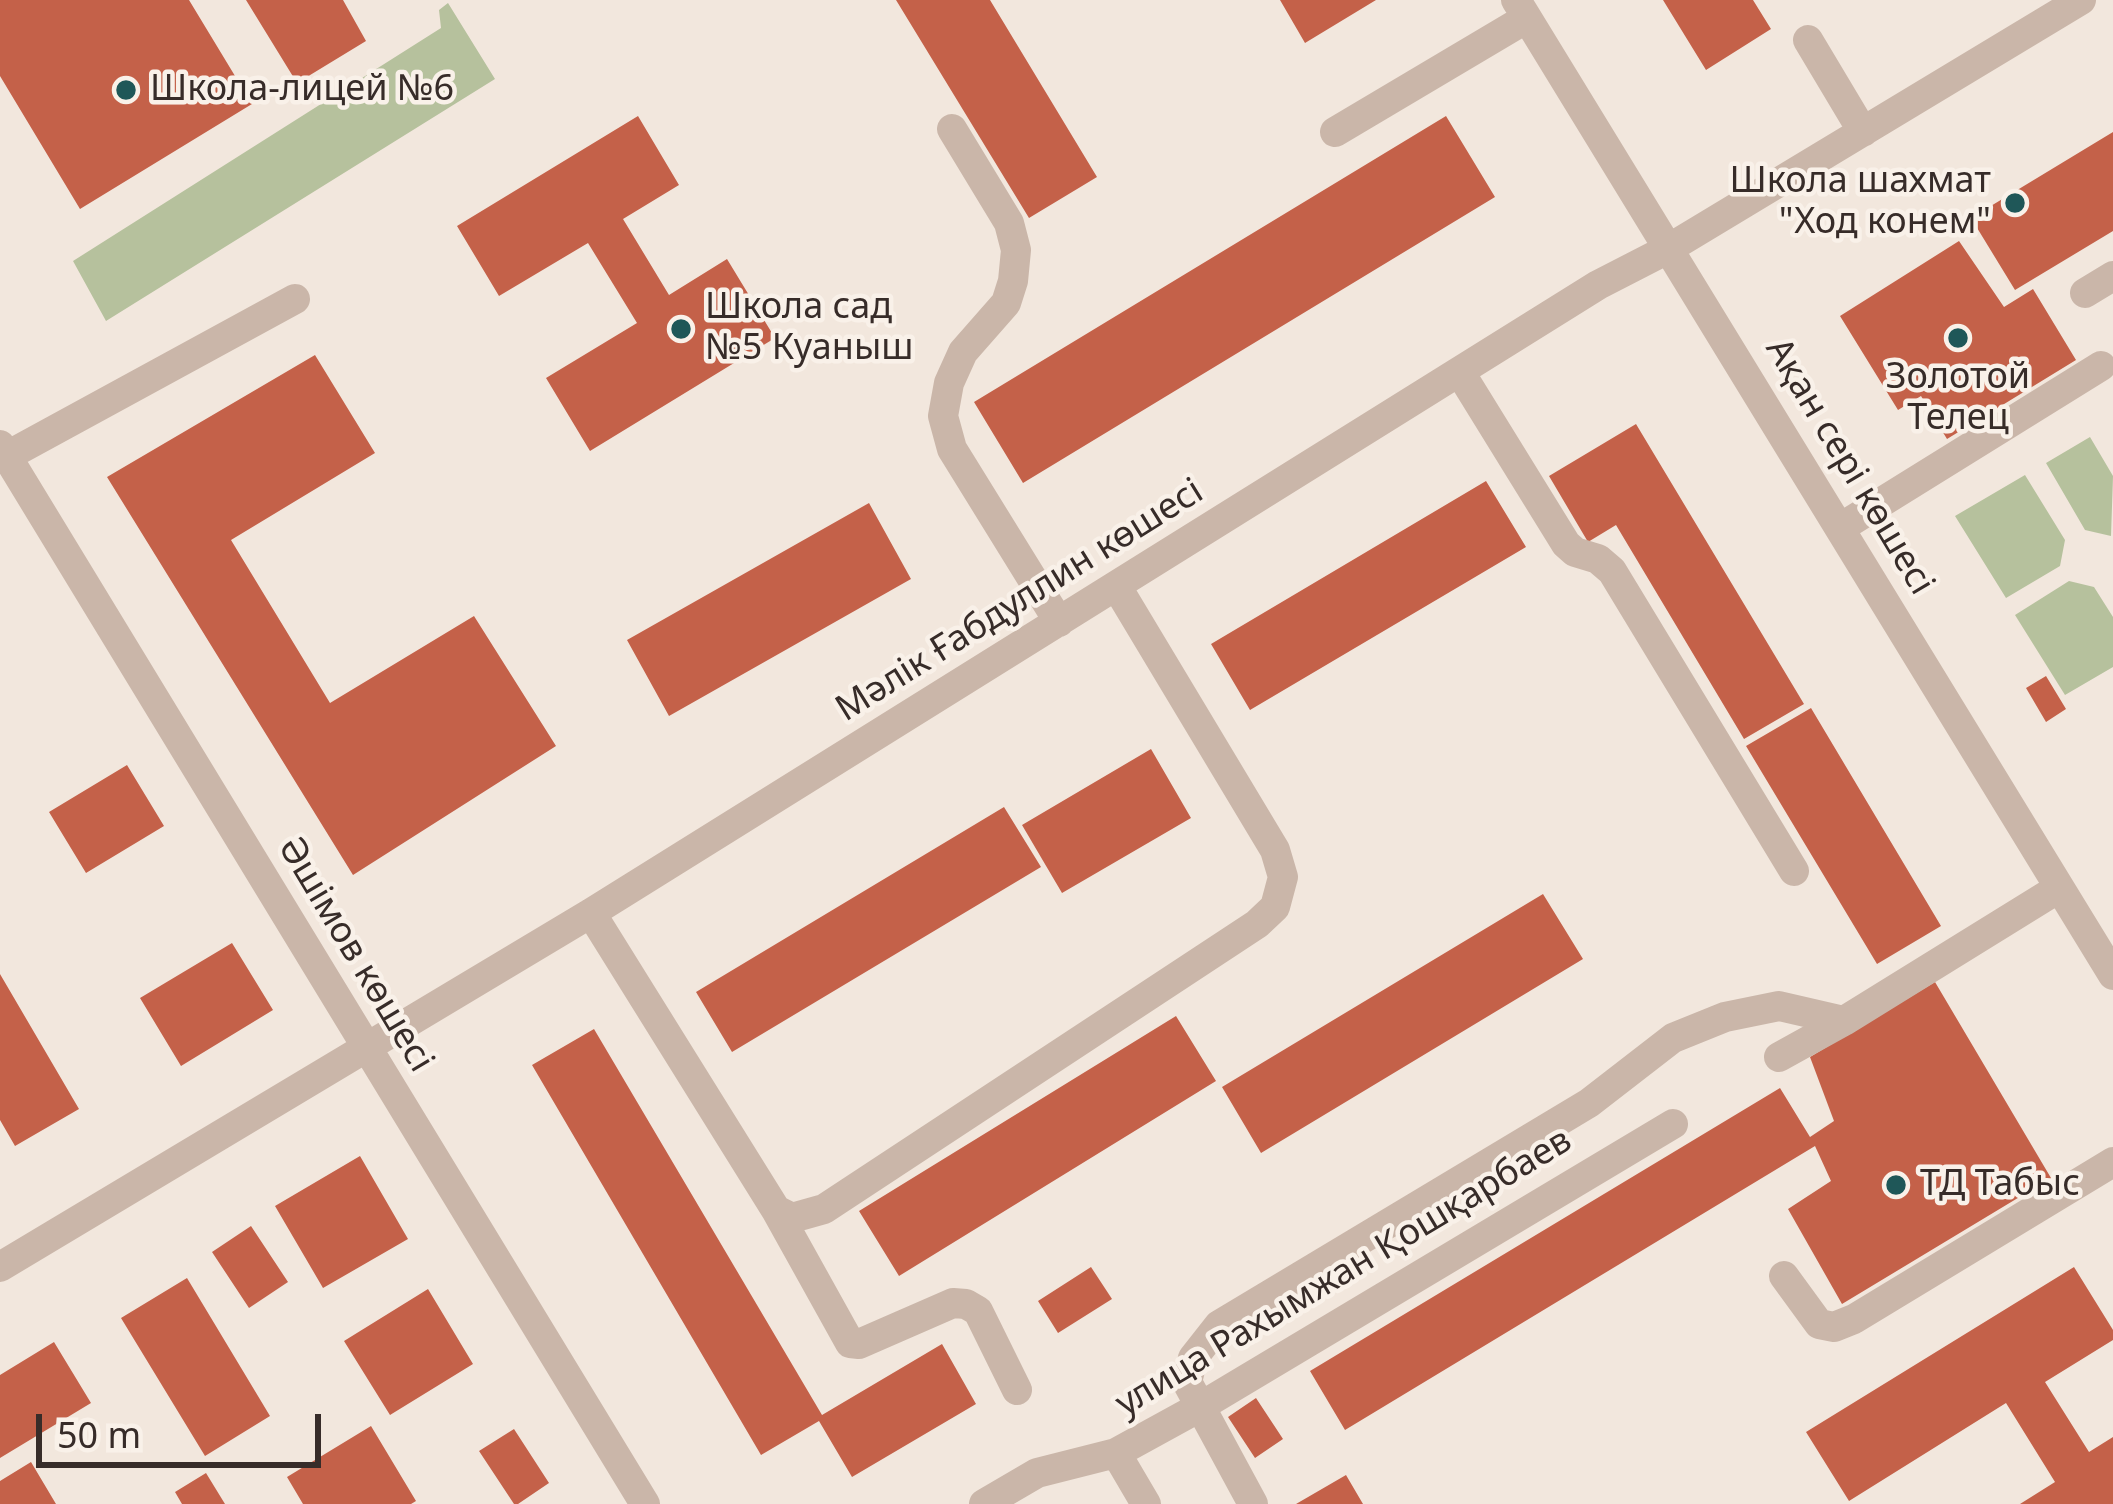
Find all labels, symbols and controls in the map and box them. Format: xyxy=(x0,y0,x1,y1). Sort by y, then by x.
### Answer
place label: Школа-лицей №6 xyxy=(150,68,454,112)
marker: Школа-лицей №6 xyxy=(113,77,139,103)
place label: Школа шахмат "Ход конем" xyxy=(1730,160,1991,245)
marker: Школа шахмат "Ход конем" xyxy=(2002,190,2028,216)
place label: Школа сад №5 Куаныш xyxy=(705,286,913,371)
marker: Школа сад №5 Куаныш xyxy=(668,316,694,342)
marker: Золотой Телец xyxy=(1945,325,1971,351)
street label: Ақан сері көшесі xyxy=(1756,331,1942,603)
place label: Золотой Телец xyxy=(1886,356,2030,441)
street label: Мәлік Ғабдуллин көшесі xyxy=(829,470,1211,732)
street label: Әшімов көшесі xyxy=(268,830,442,1080)
street label: улица Рахымжан Қошқарбаев xyxy=(1108,1120,1580,1426)
place label: ТД Табыс xyxy=(1920,1163,2080,1207)
marker: ТД Табыс xyxy=(1883,1172,1909,1198)
scale bar xyxy=(42,1390,327,1464)
text: 50 m xyxy=(57,1410,141,1459)

